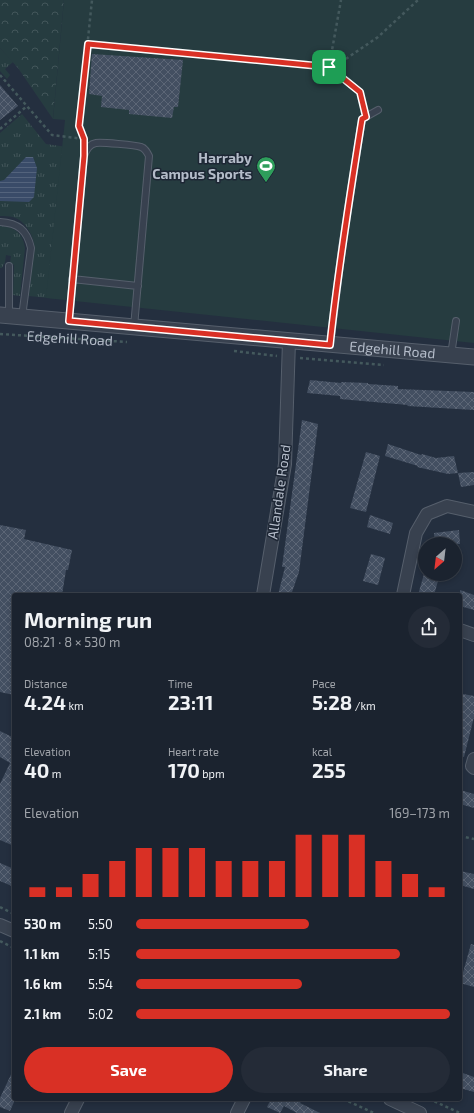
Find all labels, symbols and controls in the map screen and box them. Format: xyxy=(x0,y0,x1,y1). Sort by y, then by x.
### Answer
pin xyxy=(312,50,346,84)
icon: arrive xyxy=(318,56,340,78)
place label: Harraby Campus Sports xyxy=(152,149,252,182)
sports icon: Harraby Campus Sports xyxy=(255,155,277,183)
street label: Edgehill Road xyxy=(26,327,113,349)
street label: Edgehill Road xyxy=(349,337,436,362)
street label: Allandale Road xyxy=(263,443,294,540)
north arrow xyxy=(418,537,462,581)
map controls xyxy=(418,537,462,581)
text: Morning run xyxy=(24,606,152,632)
button: share xyxy=(408,606,450,648)
text: 08:21 · 8 × 530 m xyxy=(24,634,120,650)
text: Distance xyxy=(24,677,67,690)
text: Time xyxy=(168,677,193,690)
text: Pace xyxy=(312,677,336,690)
text: 4.24 xyxy=(24,690,66,714)
text: 23:11 xyxy=(168,690,213,714)
text: 5:28 xyxy=(312,690,352,714)
text: km xyxy=(66,699,84,712)
text: /km xyxy=(352,699,376,712)
text: Elevation xyxy=(24,745,71,758)
text: Heart rate xyxy=(168,745,219,758)
text: kcal xyxy=(312,745,332,758)
text: 40 xyxy=(24,758,49,782)
text: 170 xyxy=(168,758,200,782)
text: 255 xyxy=(312,758,346,782)
text: m xyxy=(49,767,61,780)
text: bpm xyxy=(200,767,225,780)
text: Elevation xyxy=(24,805,79,821)
text: 169–173 m xyxy=(389,805,450,821)
text: 530 m xyxy=(24,916,61,932)
text: 5:50 xyxy=(88,916,113,932)
text: 1.1 km xyxy=(24,946,59,962)
text: 5:15 xyxy=(88,946,110,962)
text: 1.6 km xyxy=(24,976,62,992)
text: 5:54 xyxy=(88,976,113,992)
text: 2.1 km xyxy=(24,1006,61,1022)
text: 5:02 xyxy=(88,1006,113,1022)
button: Save xyxy=(24,1047,233,1093)
button: Share xyxy=(241,1047,450,1093)

